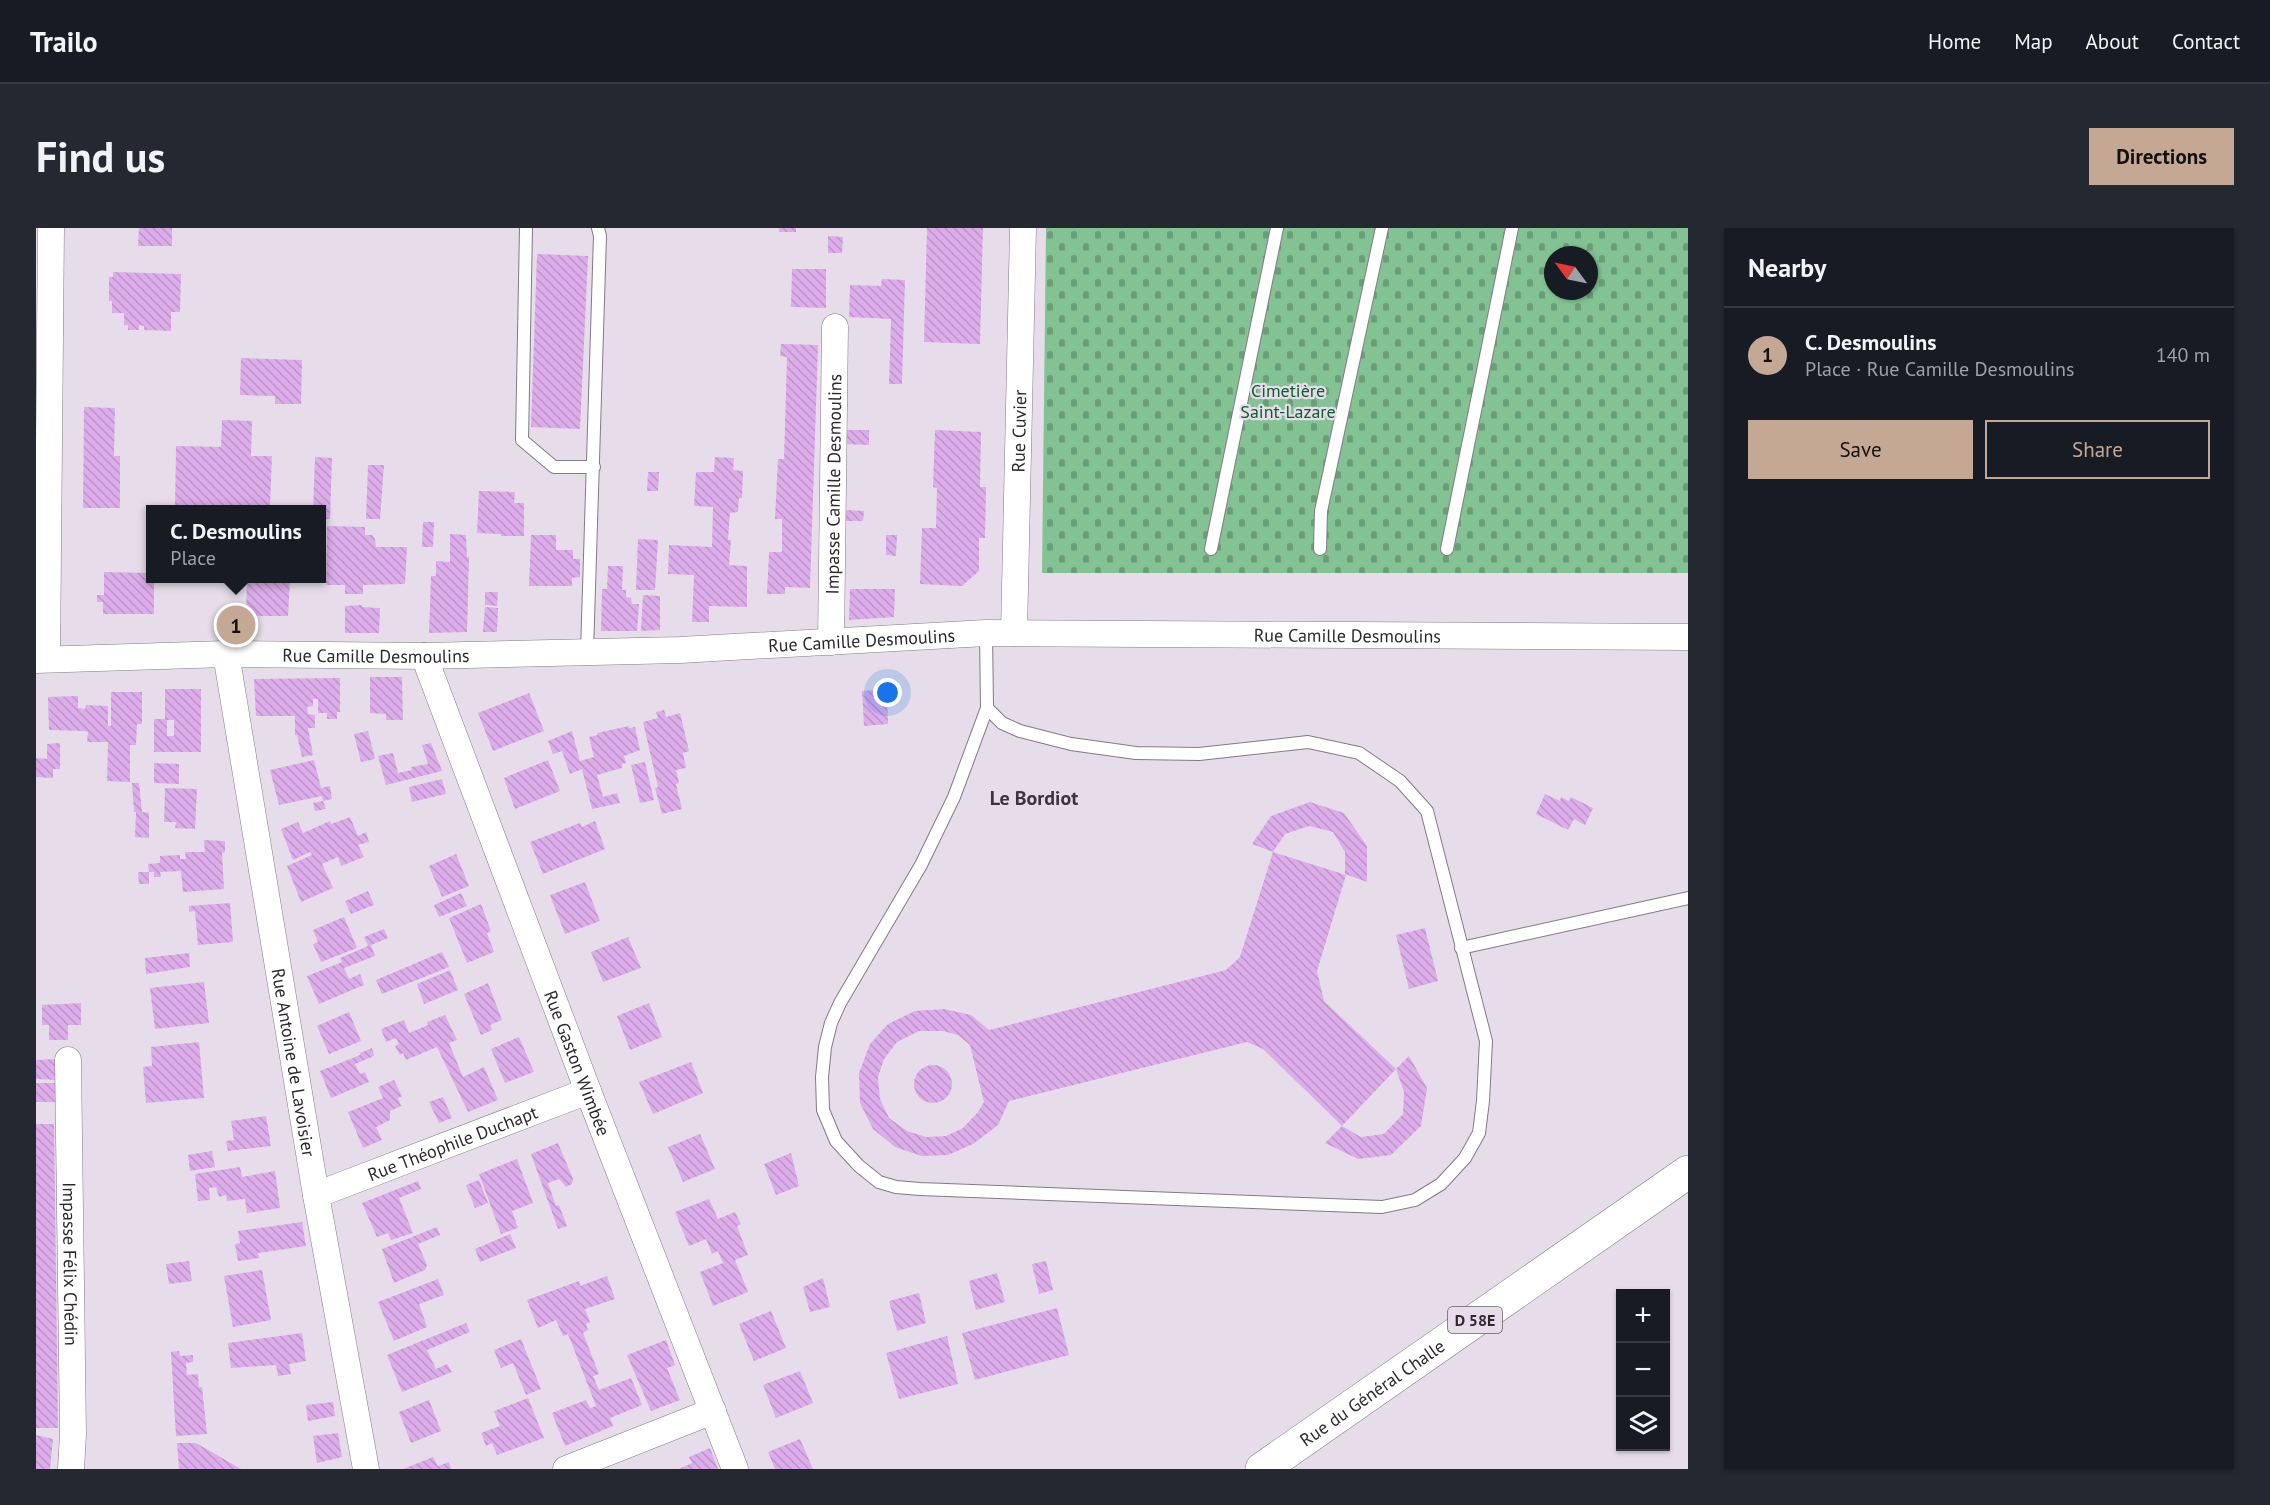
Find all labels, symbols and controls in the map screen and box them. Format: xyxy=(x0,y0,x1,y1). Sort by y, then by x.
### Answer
text: Trailo xyxy=(30,23,97,60)
text: Home xyxy=(1928,28,1981,55)
text: Map xyxy=(2014,28,2053,55)
text: About xyxy=(2086,28,2139,55)
text: Contact xyxy=(2172,28,2240,55)
button: Directions xyxy=(2089,128,2234,185)
text: Find us xyxy=(36,129,165,184)
north arrow xyxy=(1544,246,1598,300)
text: Nearby xyxy=(1748,251,1826,284)
text: C. Desmoulins xyxy=(1805,328,1936,356)
text: 1 xyxy=(1762,342,1773,368)
text: 140 m xyxy=(2156,342,2210,368)
text: Place · Rue Camille Desmoulins xyxy=(1805,356,2074,382)
street label: Impasse Camille Desmoulins xyxy=(820,374,846,594)
park label: Cimetière Saint-Lazare xyxy=(1240,379,1336,423)
street label: Rue Cuvier xyxy=(1006,389,1031,473)
button: Save xyxy=(1748,420,1973,479)
button: Share xyxy=(1985,420,2210,479)
popup xyxy=(146,505,326,583)
text: C. Desmoulins xyxy=(170,517,302,545)
text: Place xyxy=(170,545,216,571)
pin: 1 xyxy=(216,602,256,648)
street label: Rue Camille Desmoulins xyxy=(767,623,956,657)
street label: Rue Camille Desmoulins xyxy=(1254,623,1441,647)
street label: Rue Camille Desmoulins xyxy=(282,643,470,668)
your location xyxy=(873,678,902,707)
district label: Le Bordiot xyxy=(990,785,1078,811)
street label: Rue Antoine de Lavoisier xyxy=(267,967,321,1158)
street label: Rue Gaston Wimbée xyxy=(540,987,616,1139)
street label: Rue Théophile Duchapt xyxy=(364,1100,541,1186)
street label: Impasse Félix Chédin xyxy=(58,1182,83,1346)
map controls xyxy=(1616,1289,1670,1451)
button: + xyxy=(1616,1289,1670,1343)
road number: D 58E xyxy=(1448,1307,1502,1333)
street label: Rue du Général Challe xyxy=(1295,1334,1449,1451)
button: − xyxy=(1616,1343,1670,1397)
button: layers xyxy=(1616,1397,1670,1451)

